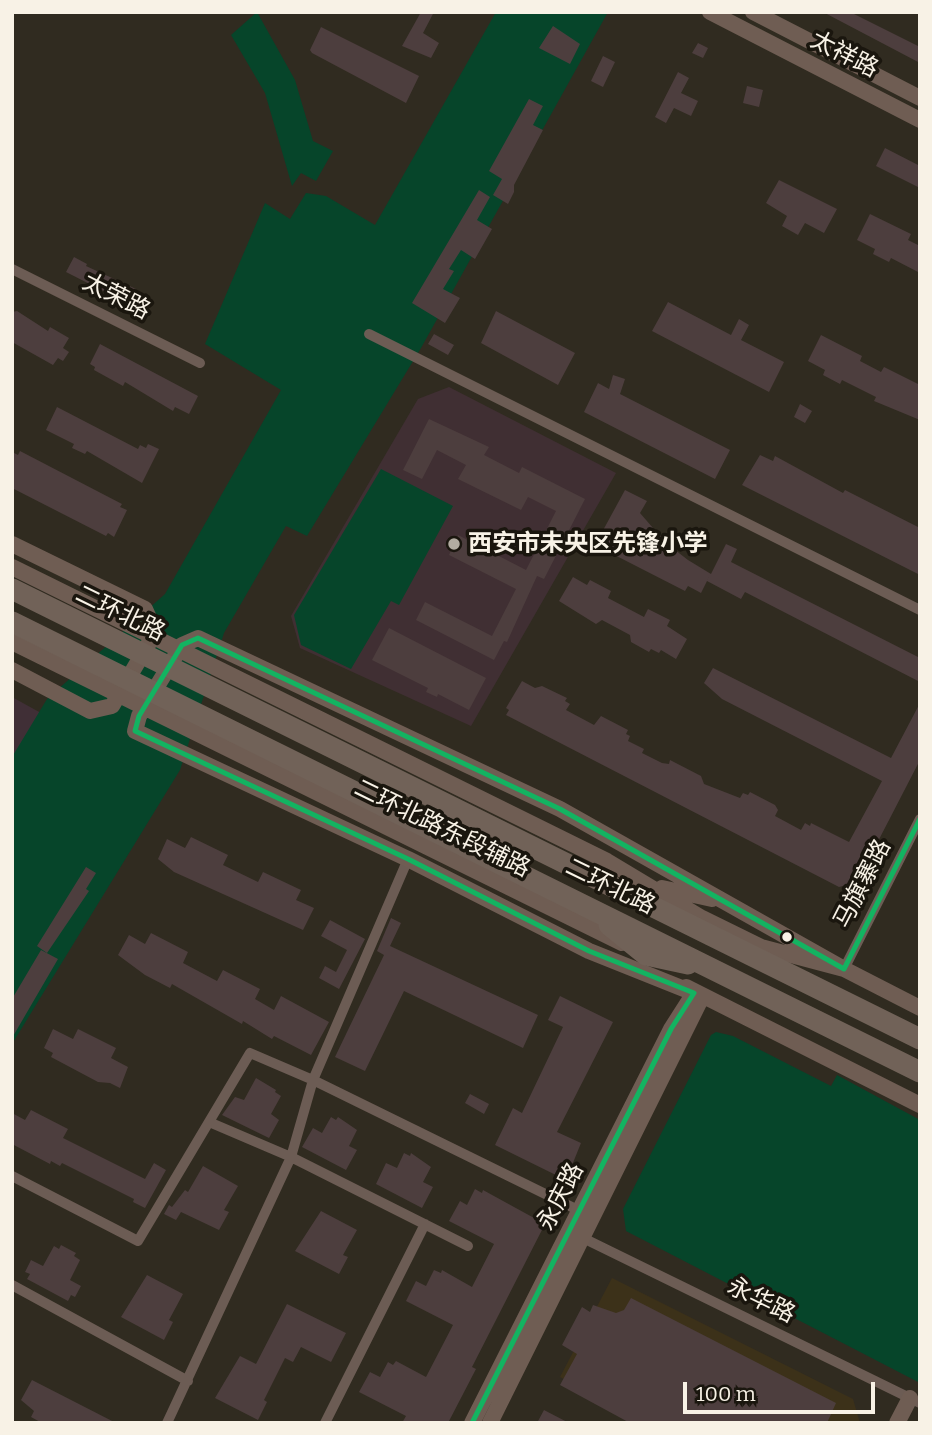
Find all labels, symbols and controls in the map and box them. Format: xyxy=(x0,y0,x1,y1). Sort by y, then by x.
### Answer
street label: 太祥路 xyxy=(805,26,883,84)
street label: 太荣路 xyxy=(77,268,155,326)
place label: 西安市未央区先锋小学 xyxy=(468,530,708,558)
marker: 西安市未央区先锋小学 xyxy=(446,536,462,552)
street label: 二环北路 xyxy=(71,580,169,648)
street label: 二环北路东段辅路 xyxy=(349,774,535,884)
street label: 马旗寨路 xyxy=(828,835,898,933)
street label: 二环北路 xyxy=(561,853,659,921)
unlabelled marker xyxy=(780,930,794,944)
street label: 永庆路 xyxy=(532,1158,590,1236)
street label: 永华路 xyxy=(722,1272,800,1330)
scale bar xyxy=(687,1368,880,1412)
text: 100 m xyxy=(696,1381,756,1407)

